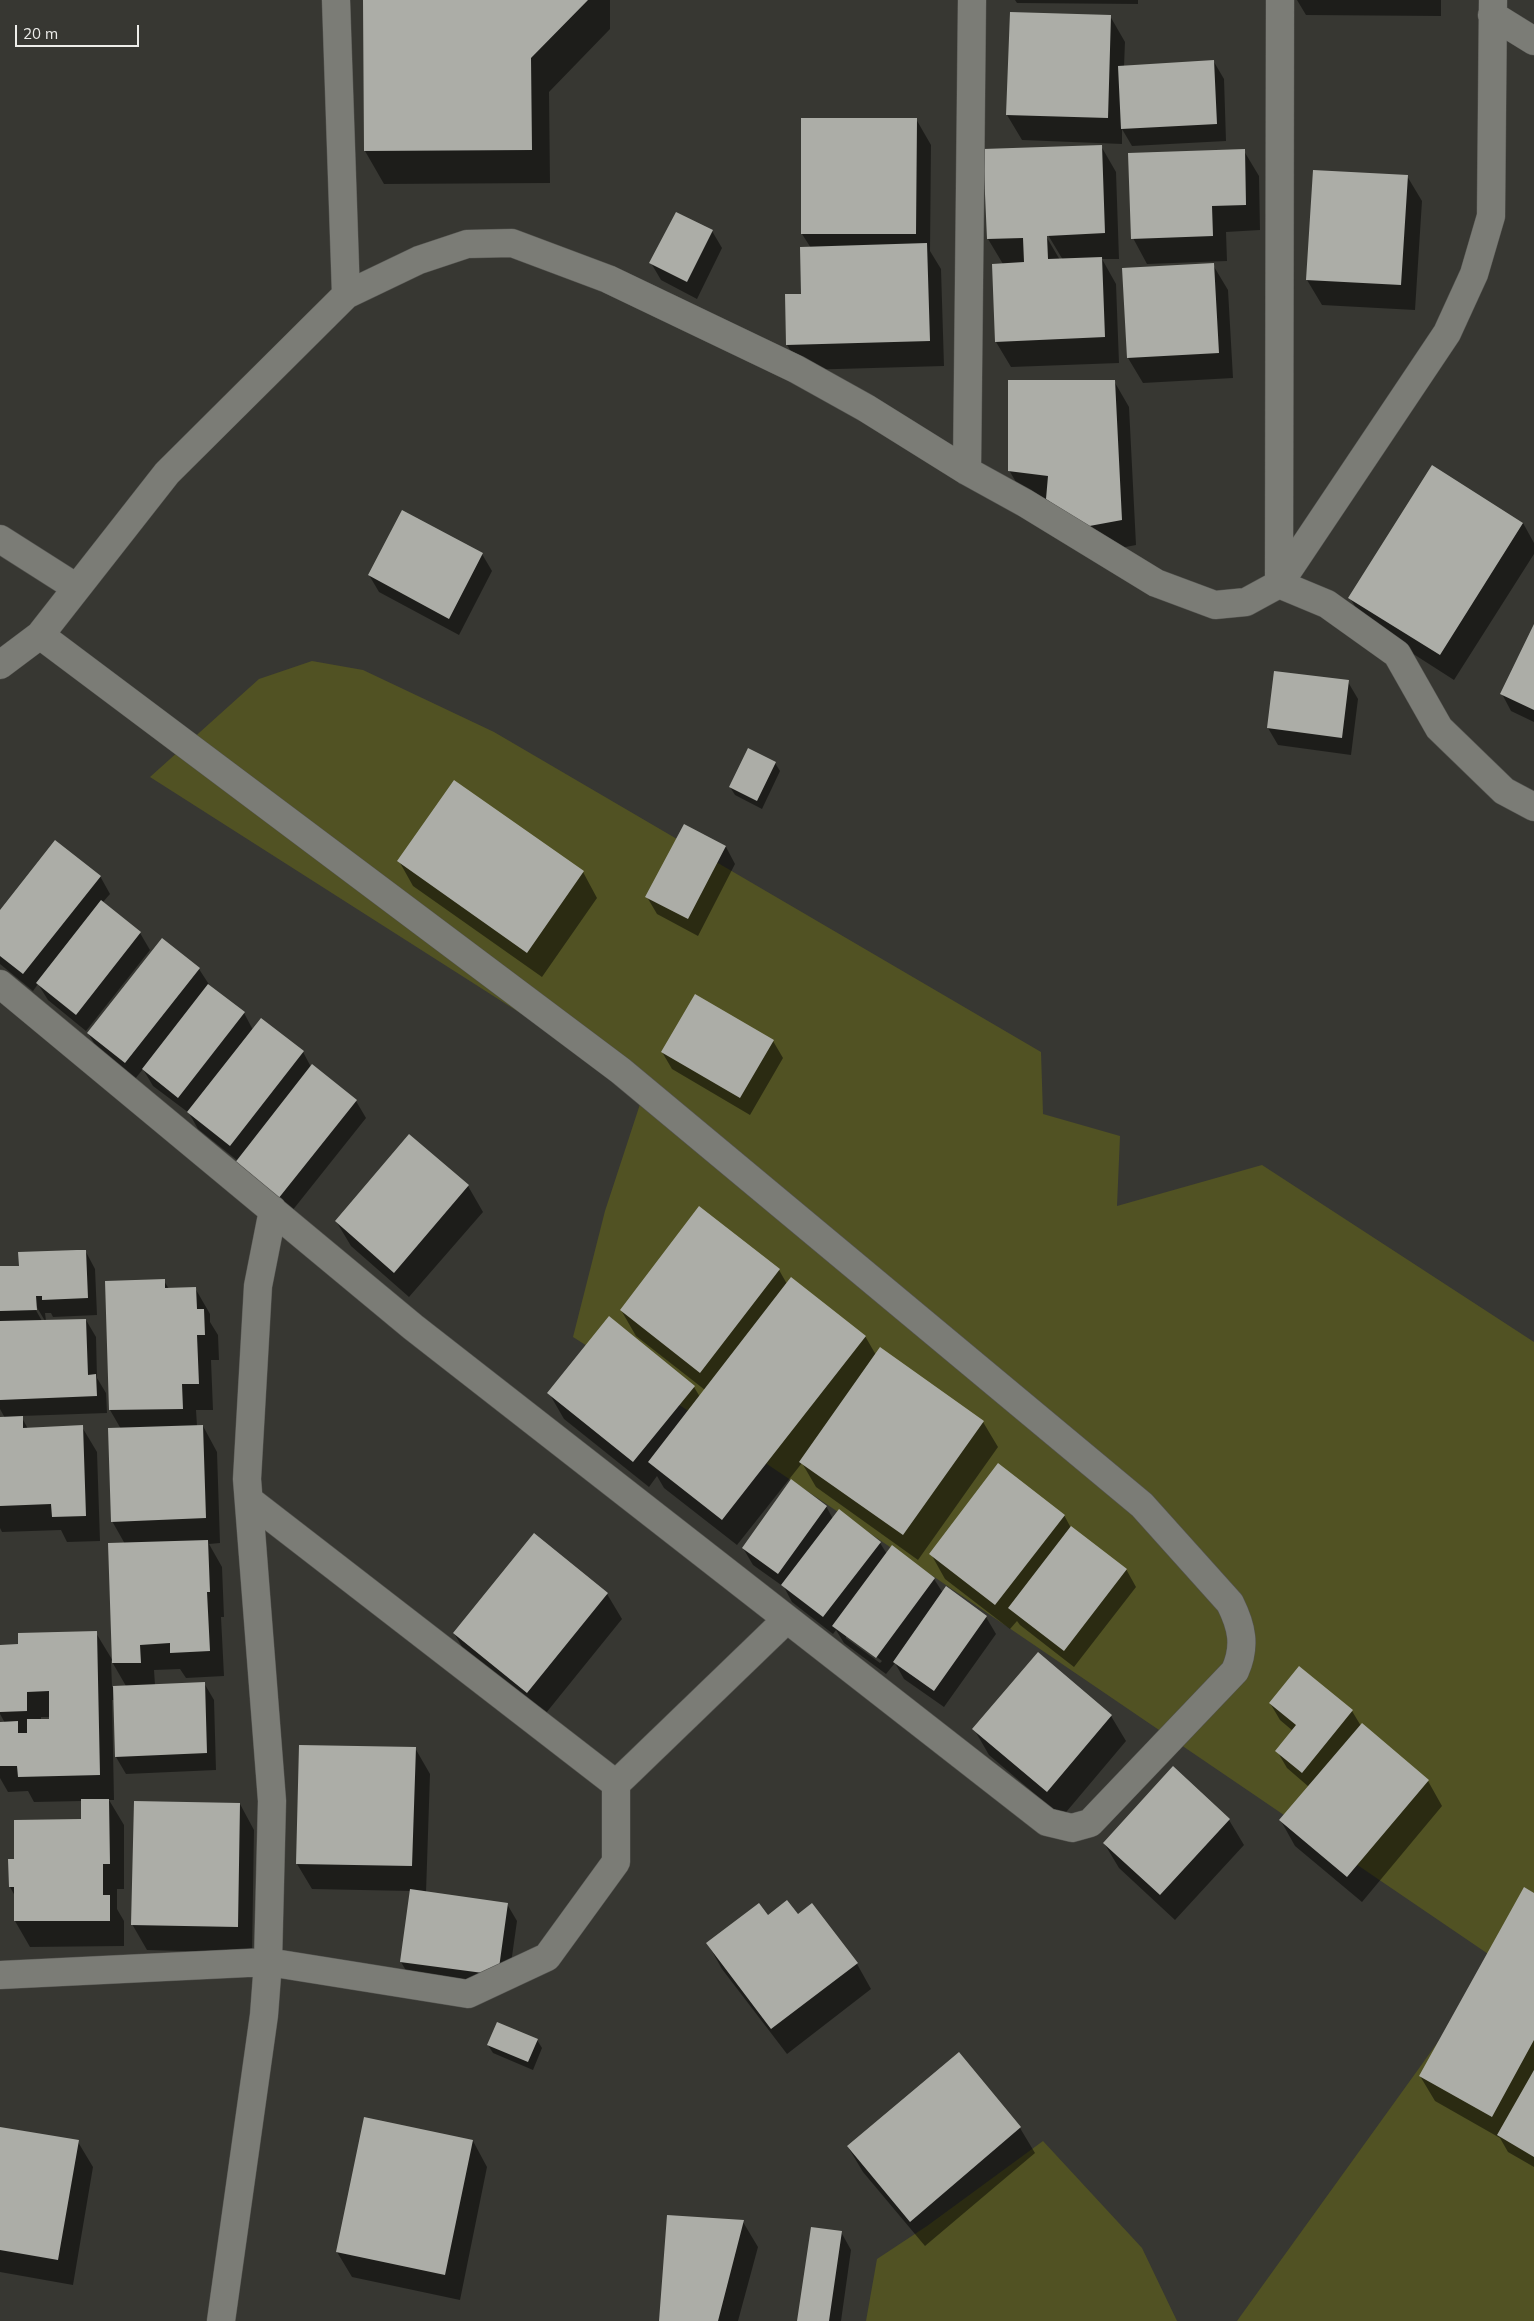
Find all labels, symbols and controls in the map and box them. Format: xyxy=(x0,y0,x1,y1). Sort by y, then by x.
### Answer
scale bar xyxy=(18,15,141,47)
text: 20 m xyxy=(23,24,58,43)

